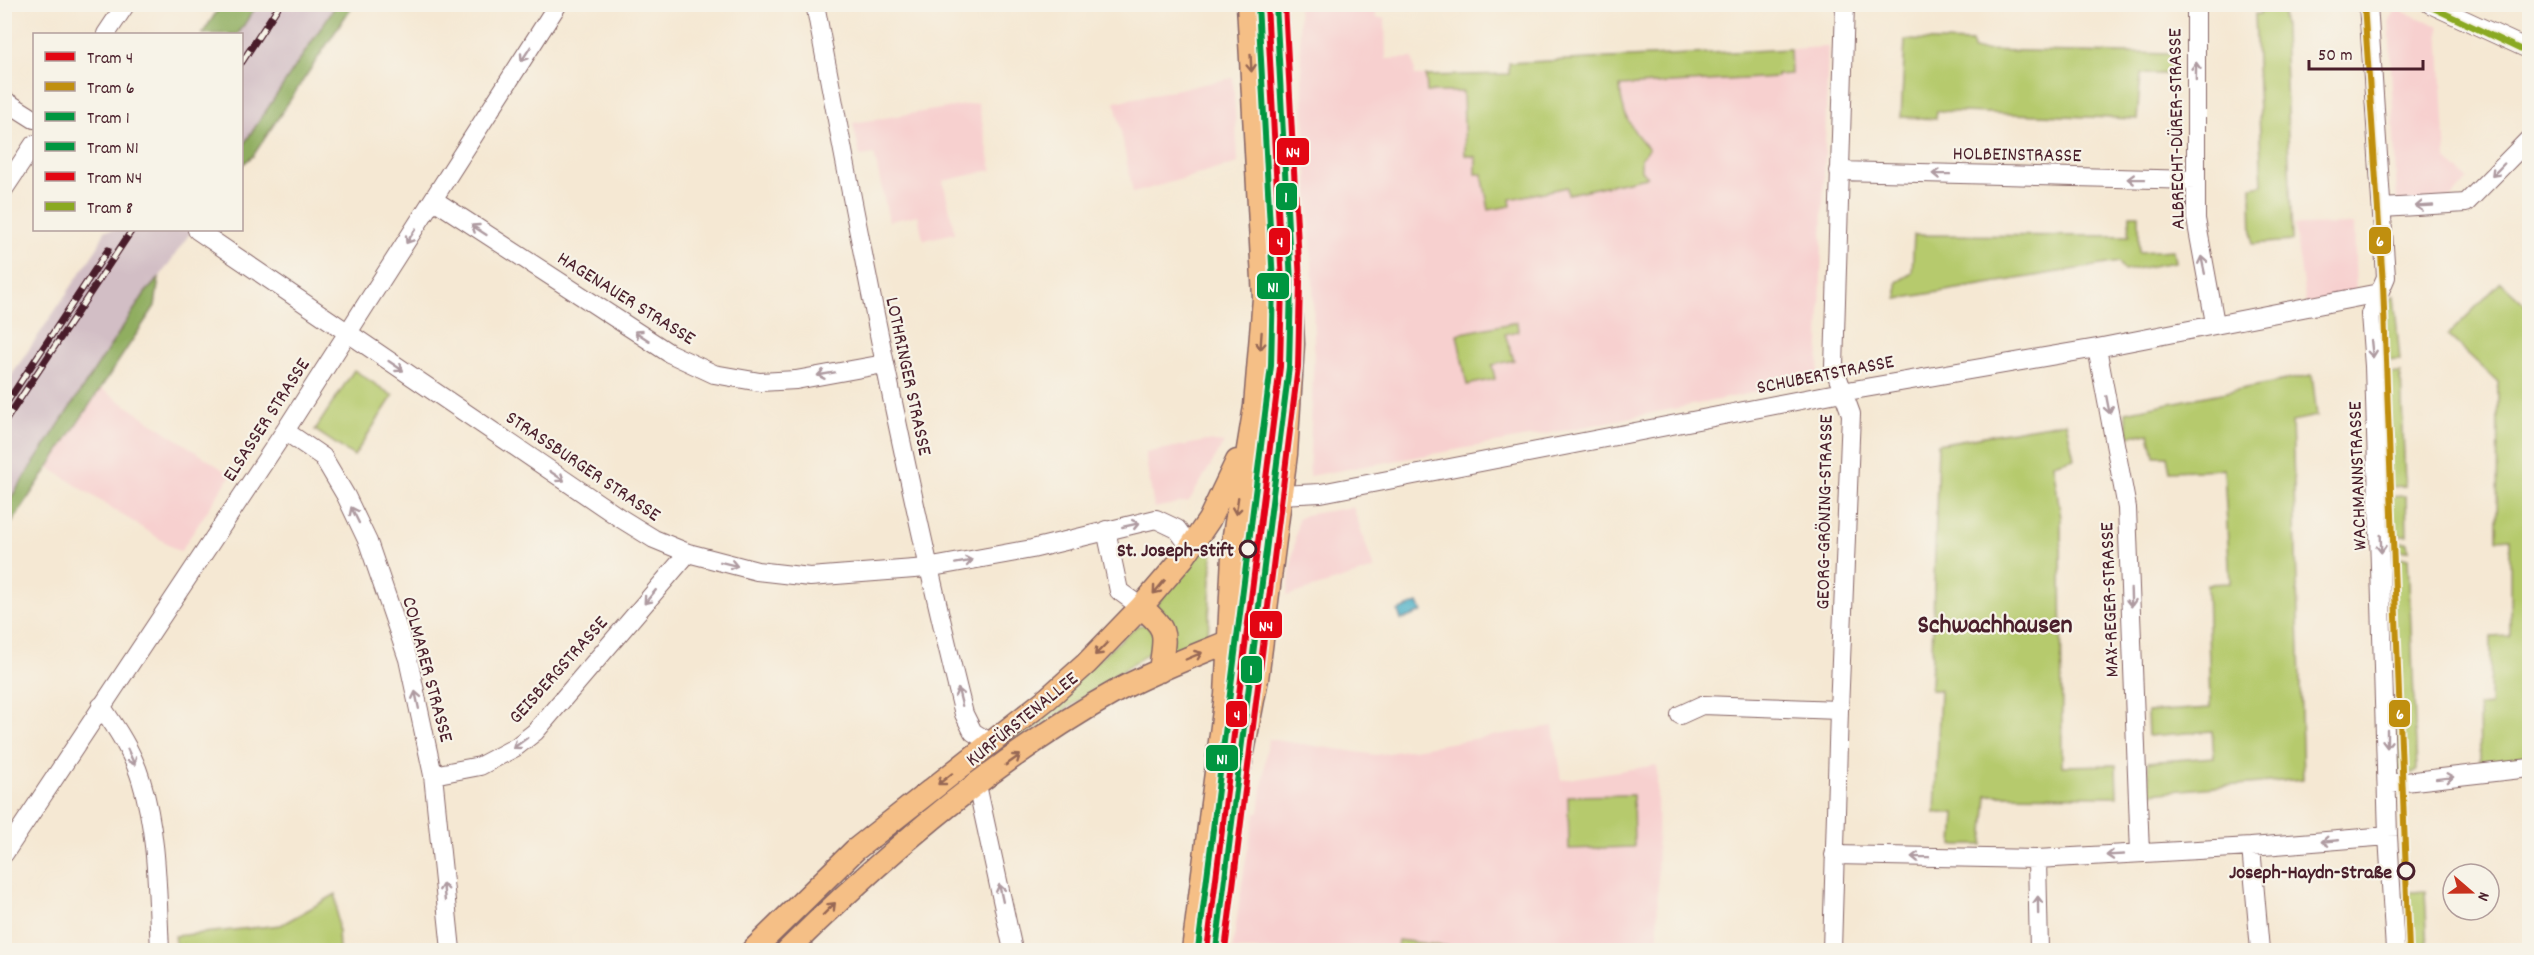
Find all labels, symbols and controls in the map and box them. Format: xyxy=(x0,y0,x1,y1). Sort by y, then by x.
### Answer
street label: ALBRECHT-DÜRER-STRASSE xyxy=(2162,28,2194,230)
legend xyxy=(33,33,243,231)
scale bar xyxy=(2309,33,2423,71)
text: 50 m xyxy=(2318,44,2353,69)
one-way arrow xyxy=(520,45,532,61)
text: Tram 4 xyxy=(87,47,133,72)
one-way arrow xyxy=(1246,52,1257,72)
one-way arrow xyxy=(2190,62,2201,82)
text: Tram 6 xyxy=(87,77,135,102)
text: Tram 1 xyxy=(87,107,130,132)
text: Tram N1 xyxy=(87,137,139,162)
line badge: N4 xyxy=(1276,137,1310,166)
street label: HOLBEINSTRASSE xyxy=(1952,141,2082,171)
text: N4 xyxy=(1286,142,1300,165)
one-way arrow xyxy=(2490,163,2505,178)
text: Tram N4 xyxy=(87,167,142,192)
one-way arrow xyxy=(1932,168,1952,180)
one-way arrow xyxy=(2127,173,2147,184)
line badge: 1 xyxy=(1275,182,1298,211)
text: 1 xyxy=(1284,187,1288,210)
text: Tram 8 xyxy=(87,197,133,222)
one-way arrow xyxy=(2415,200,2434,211)
one-way arrow xyxy=(471,223,488,235)
line badge: 6 xyxy=(2368,226,2392,255)
line badge: 4 xyxy=(1268,227,1291,256)
one-way arrow xyxy=(405,228,417,244)
text: 6 xyxy=(2376,231,2384,254)
text: 4 xyxy=(1277,232,1283,255)
street label: HAGENAUER STRASSE xyxy=(551,246,700,353)
one-way arrow xyxy=(2197,256,2209,275)
line badge: N1 xyxy=(1256,272,1290,300)
text: N1 xyxy=(1267,277,1279,300)
street label: LOTHRINGER STRASSE xyxy=(877,295,938,458)
one-way arrow xyxy=(634,330,651,342)
one-way arrow xyxy=(1255,331,1266,351)
one-way arrow xyxy=(2367,339,2378,359)
street label: SCHUBERTSTRASSE xyxy=(1755,349,1897,403)
street label: ELSASSER STRASSE xyxy=(217,353,318,488)
one-way arrow xyxy=(388,360,404,372)
one-way arrow xyxy=(817,369,837,380)
one-way arrow xyxy=(2103,395,2114,414)
street label: WACHMANNSTRASSE xyxy=(2342,401,2376,551)
street label: STRASSBURGER STRASSE xyxy=(499,405,665,530)
street label: GEORG-GRÖNING-STRASSE xyxy=(1810,414,1842,610)
one-way arrow xyxy=(549,470,565,482)
one-way arrow xyxy=(1232,496,1243,516)
one-way arrow xyxy=(349,507,361,525)
one-way arrow xyxy=(1121,519,1141,530)
street label: MAX-REGER-STRASSE xyxy=(2094,522,2128,678)
one-way arrow xyxy=(2375,534,2386,554)
place label: St. Joseph-Stift xyxy=(1117,538,1235,566)
marker: St. Joseph-Stift xyxy=(1239,540,1257,558)
one-way arrow xyxy=(954,556,974,567)
one-way arrow xyxy=(720,558,739,570)
one-way arrow xyxy=(1153,578,1166,594)
one-way arrow xyxy=(2126,588,2137,608)
one-way arrow xyxy=(643,589,656,605)
street label: COLMARER STRASSE xyxy=(393,594,459,746)
district label: Schwachhausen xyxy=(1918,608,2072,645)
line badge: N4 xyxy=(1249,610,1283,639)
street label: GEISBERGSTRASSE xyxy=(503,611,615,731)
text: N4 xyxy=(1259,616,1273,639)
one-way arrow xyxy=(1093,642,1108,657)
one-way arrow xyxy=(1184,650,1202,661)
line badge: 1 xyxy=(1240,655,1263,684)
text: 1 xyxy=(1249,660,1253,683)
street label: KURFÜRSTENALLEE xyxy=(961,666,1085,774)
one-way arrow xyxy=(953,688,965,707)
one-way arrow xyxy=(410,690,422,709)
line badge: 6 xyxy=(2388,699,2411,728)
line badge: 4 xyxy=(1225,700,1248,728)
text: 6 xyxy=(2396,704,2404,727)
text: 4 xyxy=(1234,705,1240,728)
one-way arrow xyxy=(2381,728,2393,748)
one-way arrow xyxy=(513,737,529,749)
line badge: N1 xyxy=(1205,744,1239,772)
one-way arrow xyxy=(126,747,137,765)
text: N1 xyxy=(1216,749,1228,772)
one-way arrow xyxy=(1004,754,1020,766)
one-way arrow xyxy=(937,772,953,785)
one-way arrow xyxy=(2435,773,2455,784)
one-way arrow xyxy=(2321,835,2341,846)
one-way arrow xyxy=(2105,849,2125,860)
one-way arrow xyxy=(1910,851,1930,863)
place label: Joseph-Haydn-Straße xyxy=(2229,860,2392,888)
marker: Joseph-Haydn-Straße xyxy=(2397,862,2415,880)
north arrow xyxy=(2441,862,2501,922)
one-way arrow xyxy=(438,883,449,903)
one-way arrow xyxy=(994,884,1006,903)
text: N xyxy=(2471,889,2495,904)
one-way arrow xyxy=(2033,895,2044,915)
one-way arrow xyxy=(822,902,837,917)

